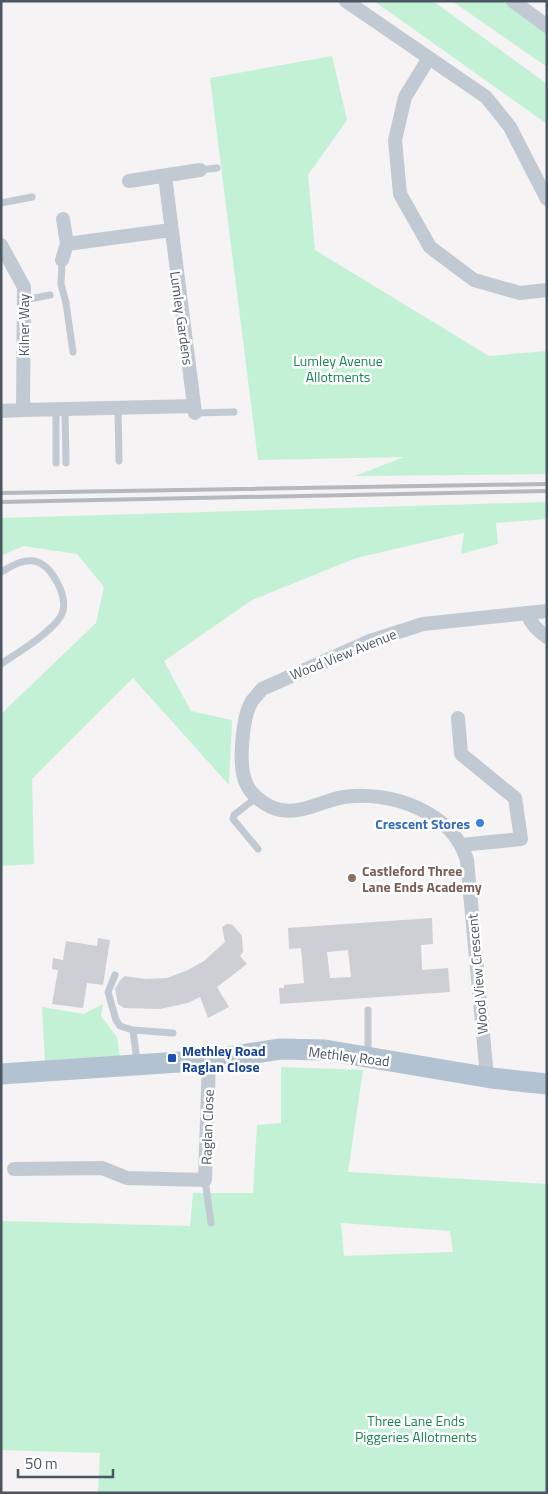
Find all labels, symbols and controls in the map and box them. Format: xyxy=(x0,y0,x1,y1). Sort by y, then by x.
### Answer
street label: Lumley Gardens xyxy=(165,270,199,366)
street label: Kilner Way xyxy=(13,293,34,356)
park label: Lumley Avenue Allotments xyxy=(293,350,383,387)
street label: Wood View Avenue xyxy=(287,623,399,685)
place label: Crescent Stores xyxy=(375,813,470,834)
marker: Crescent Stores xyxy=(474,817,486,829)
place label: Castleford Three Lane Ends Academy xyxy=(362,860,482,897)
marker: Castleford Three Lane Ends Academy xyxy=(346,872,358,884)
street label: Wood View Crescent xyxy=(461,913,493,1035)
place label: Methley Road Raglan Close xyxy=(182,1040,266,1077)
street label: Methley Road xyxy=(307,1041,391,1071)
marker: Methley Road Raglan Close xyxy=(166,1052,178,1064)
street label: Raglan Close xyxy=(195,1089,219,1165)
park label: Three Lane Ends Piggeries Allotments xyxy=(355,1410,477,1447)
scale bar xyxy=(18,1446,112,1478)
text: 50 m xyxy=(25,1452,58,1475)

